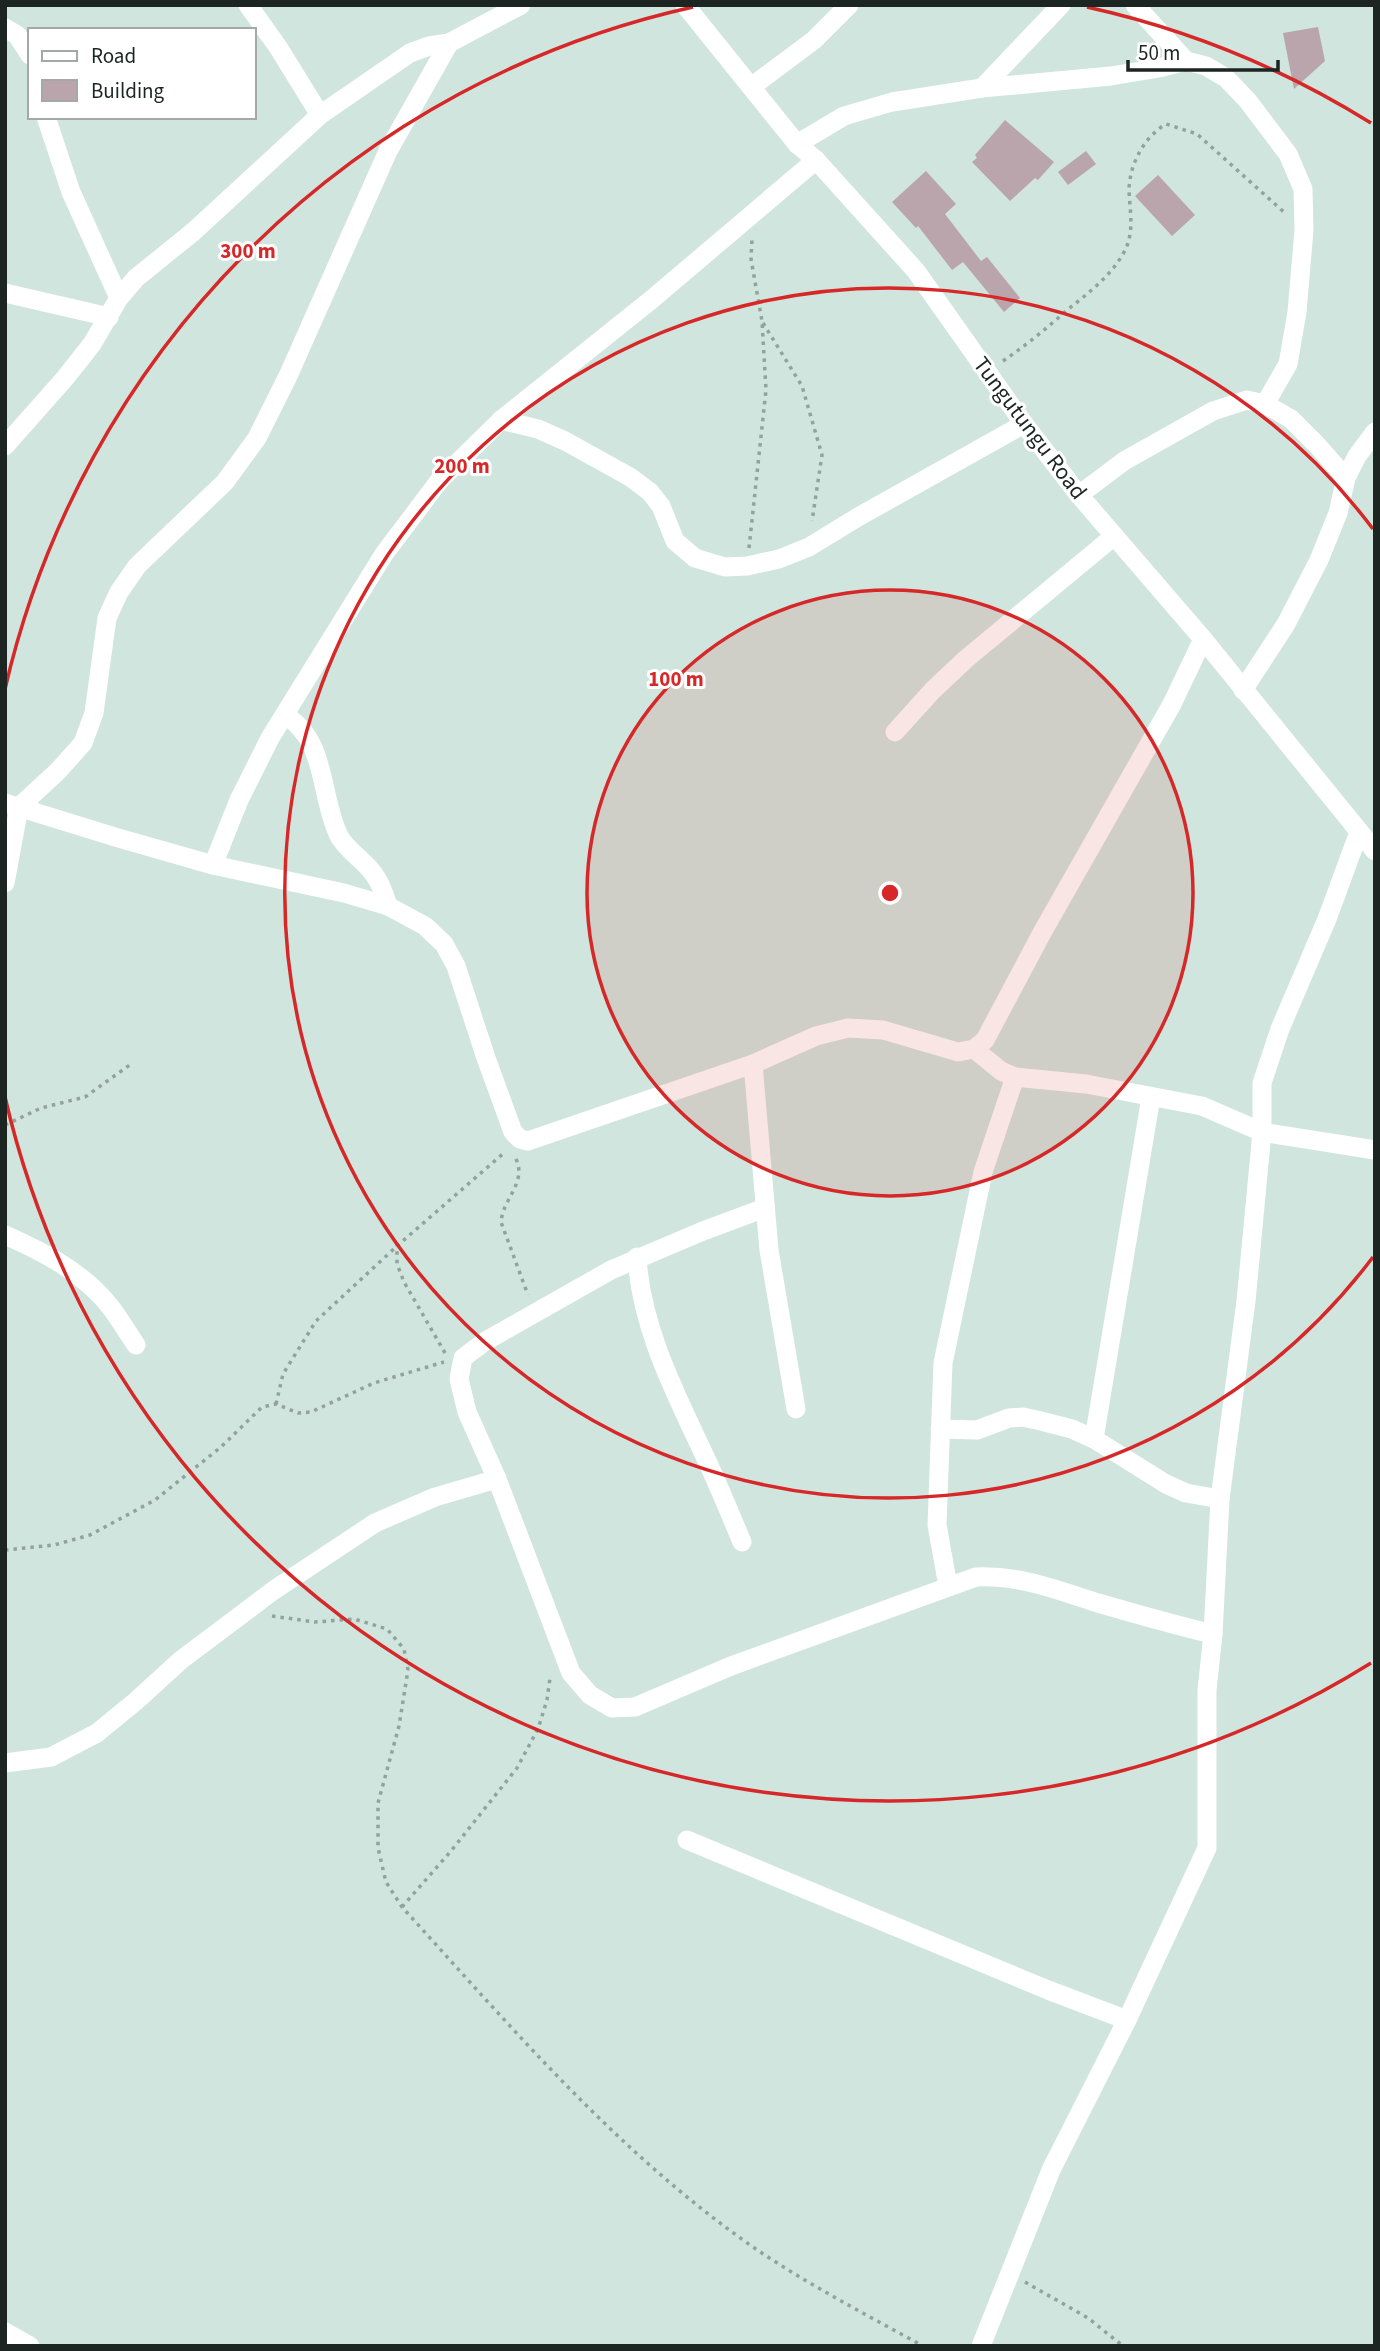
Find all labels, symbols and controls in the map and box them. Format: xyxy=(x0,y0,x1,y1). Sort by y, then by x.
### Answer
legend xyxy=(28,28,256,119)
scale bar xyxy=(1128,28,1278,72)
text: 50 m xyxy=(1138,38,1180,68)
text: Road xyxy=(91,41,136,71)
text: Building xyxy=(91,76,165,106)
text: 300 m xyxy=(220,236,276,266)
street label: Tungutungu Road xyxy=(965,350,1095,506)
text: 200 m xyxy=(434,451,490,481)
text: 100 m xyxy=(648,664,704,694)
centre of rings xyxy=(878,881,902,905)

